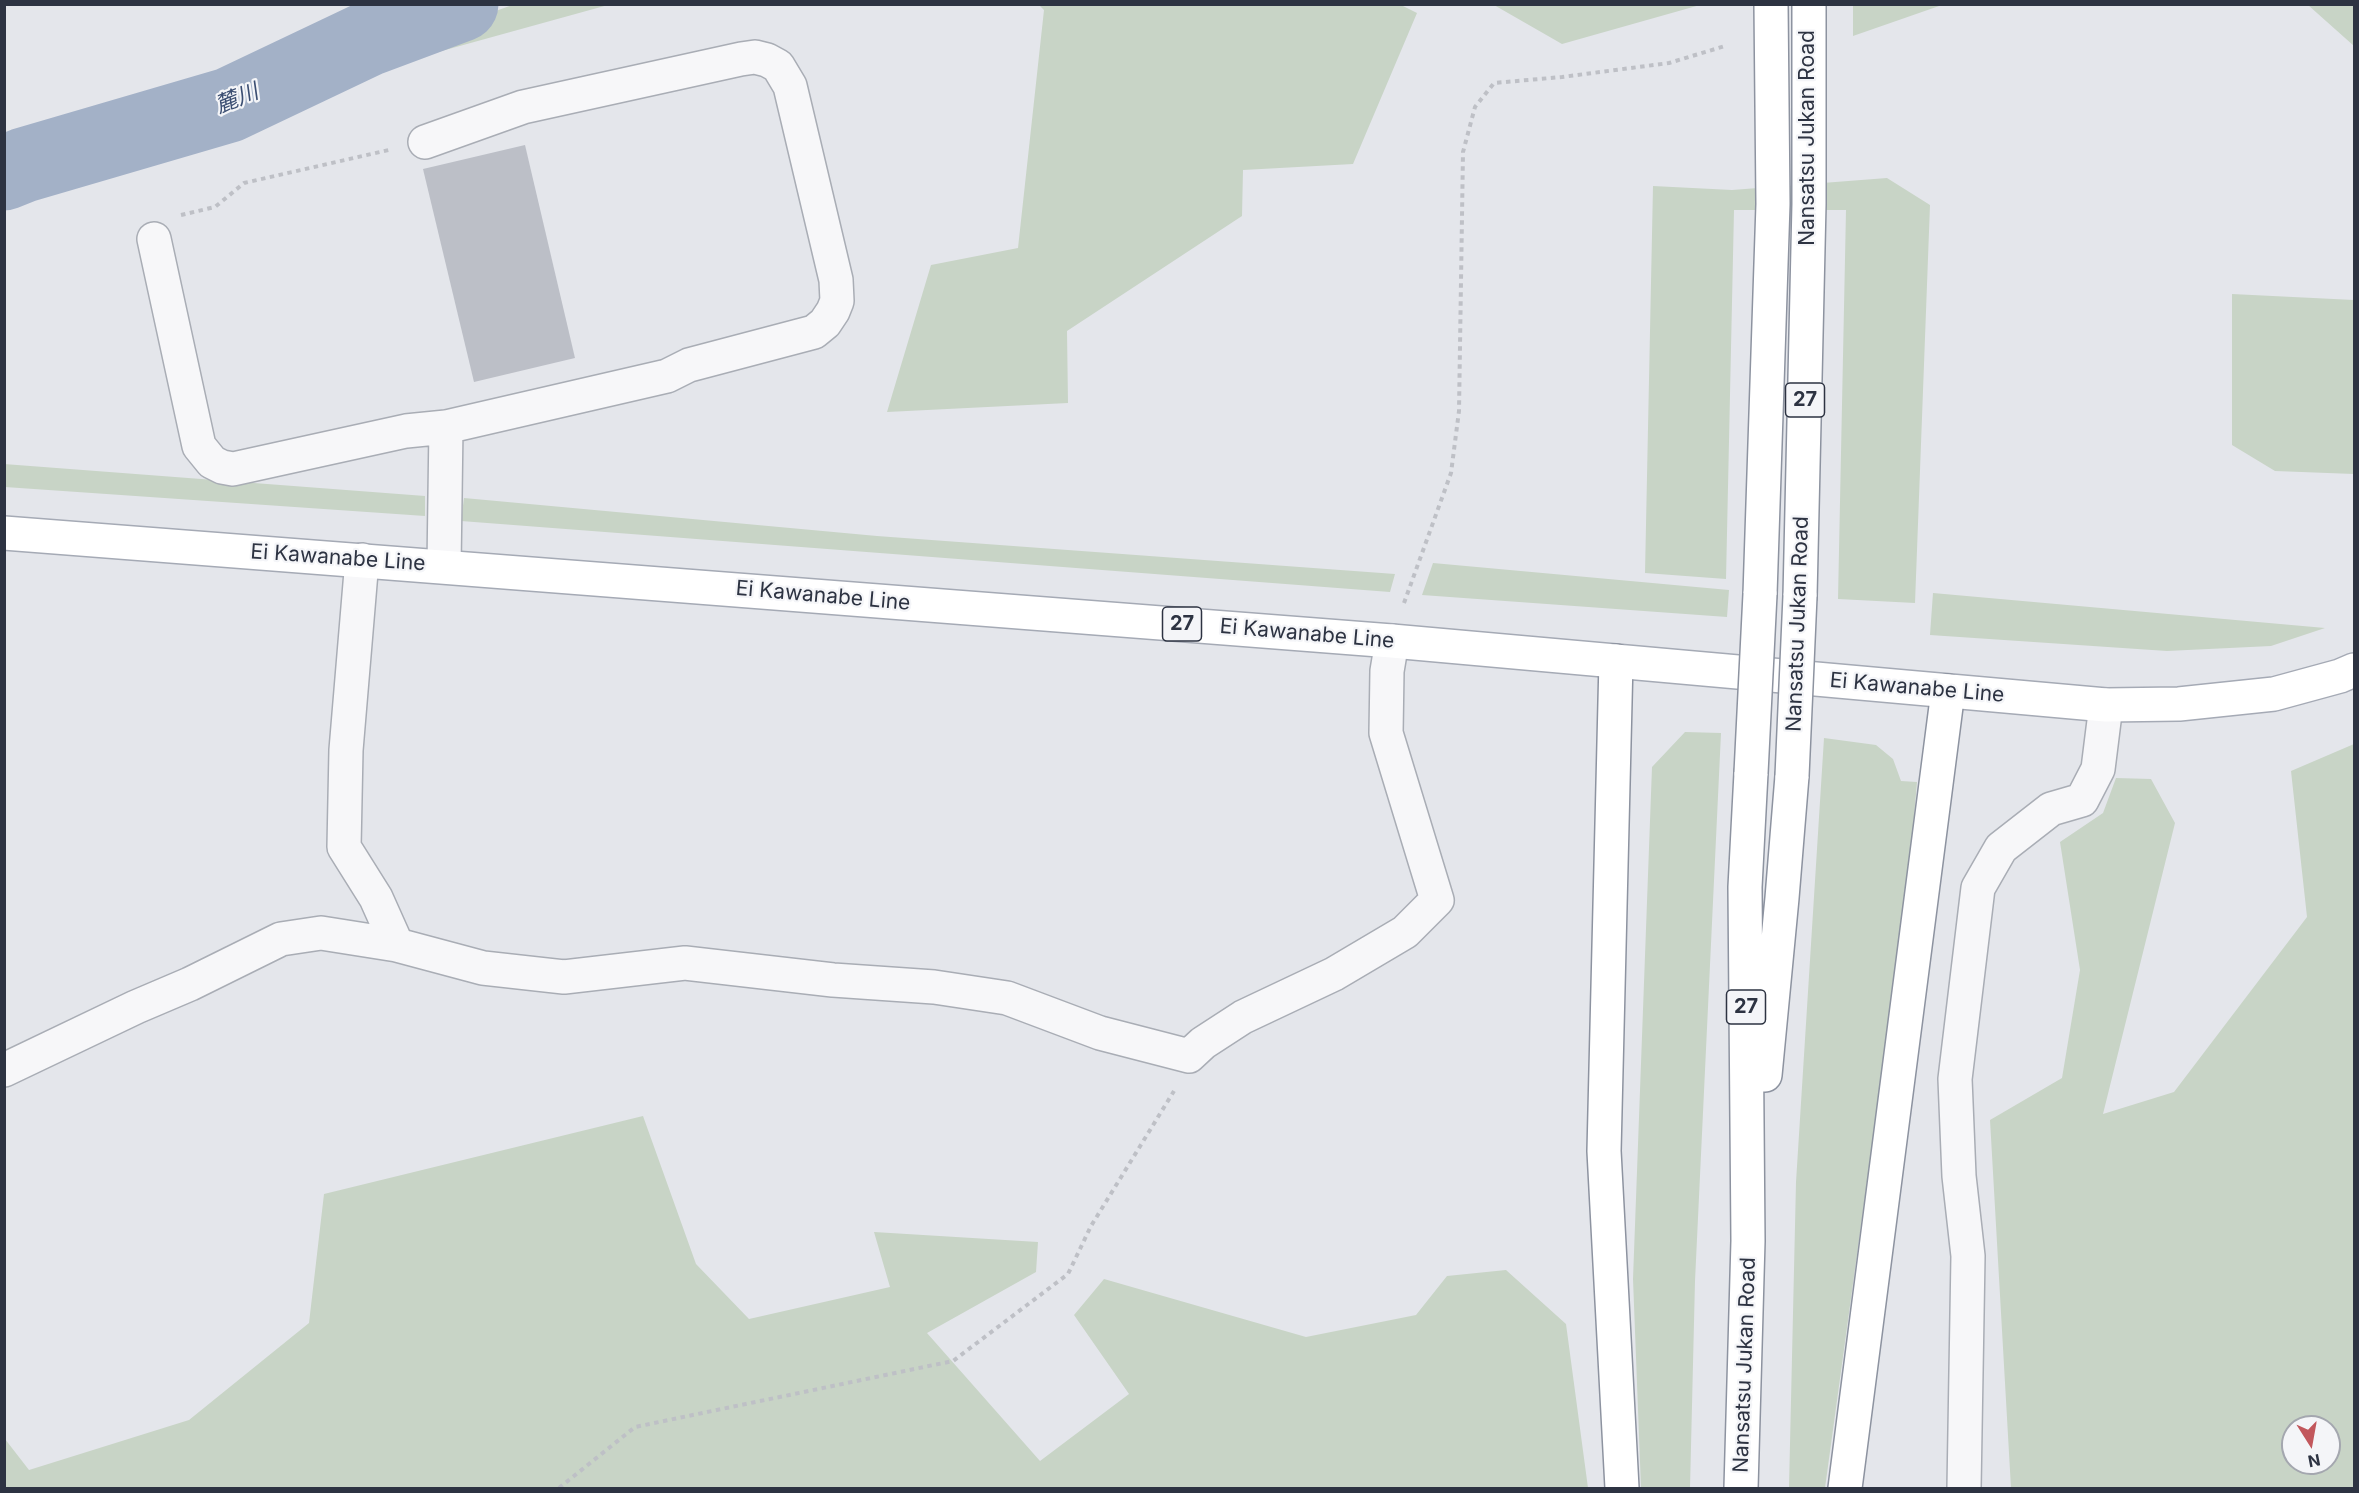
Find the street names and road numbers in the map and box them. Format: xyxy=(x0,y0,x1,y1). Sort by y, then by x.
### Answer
street label: Nansatsu Jukan Road xyxy=(1795,30,1821,246)
road number: 27 xyxy=(1786,383,1824,417)
street label: Nansatsu Jukan Road xyxy=(1782,516,1814,732)
street label: Ei Kawanabe Line xyxy=(250,539,426,577)
street label: Ei Kawanabe Line xyxy=(735,576,911,616)
road number: 27 xyxy=(1162,607,1202,641)
street label: Ei Kawanabe Line xyxy=(1219,614,1395,654)
street label: Ei Kawanabe Line xyxy=(1829,668,2005,708)
road number: 27 xyxy=(1726,990,1766,1024)
street label: Nansatsu Jukan Road xyxy=(1729,1257,1761,1473)

